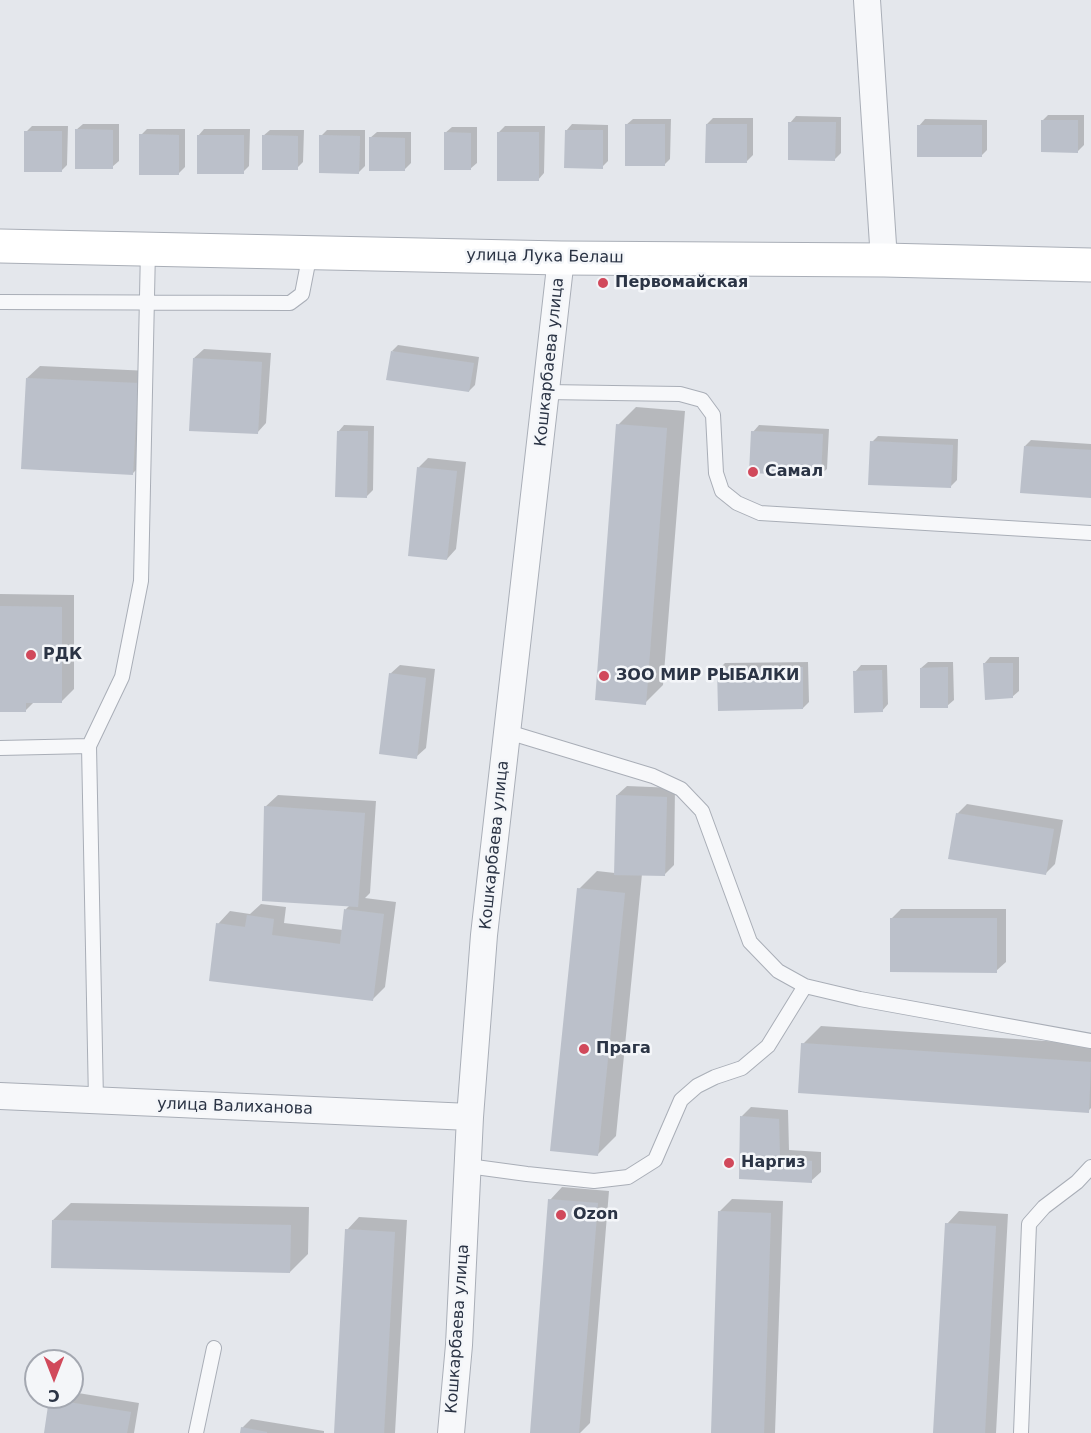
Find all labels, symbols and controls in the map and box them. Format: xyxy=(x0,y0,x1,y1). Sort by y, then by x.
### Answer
street label: улица Лука Белаш xyxy=(466,246,624,268)
place label: Первомайская xyxy=(615,273,748,293)
street label: Кошкарбаева улица xyxy=(532,276,568,448)
marker: Первомайская xyxy=(596,276,610,290)
place label: Самал xyxy=(765,462,823,482)
marker: Самал xyxy=(746,465,760,479)
place label: РДК xyxy=(43,645,82,665)
marker: РДК xyxy=(24,648,38,662)
place label: ЗОО МИР РЫБАЛКИ xyxy=(616,666,799,686)
marker: ЗОО МИР РЫБАЛКИ xyxy=(597,669,611,683)
street label: Кошкарбаева улица xyxy=(477,759,513,931)
place label: Прага xyxy=(596,1039,651,1059)
marker: Прага xyxy=(577,1042,591,1056)
street label: улица Валиханова xyxy=(157,1095,313,1119)
place label: Наргиз xyxy=(741,1153,806,1173)
marker: Наргиз xyxy=(722,1156,736,1170)
place label: Ozon xyxy=(573,1205,618,1225)
marker: Ozon xyxy=(554,1208,568,1222)
street label: Кошкарбаева улица xyxy=(442,1244,474,1414)
north arrow xyxy=(24,1349,84,1409)
text: С xyxy=(48,1386,60,1405)

